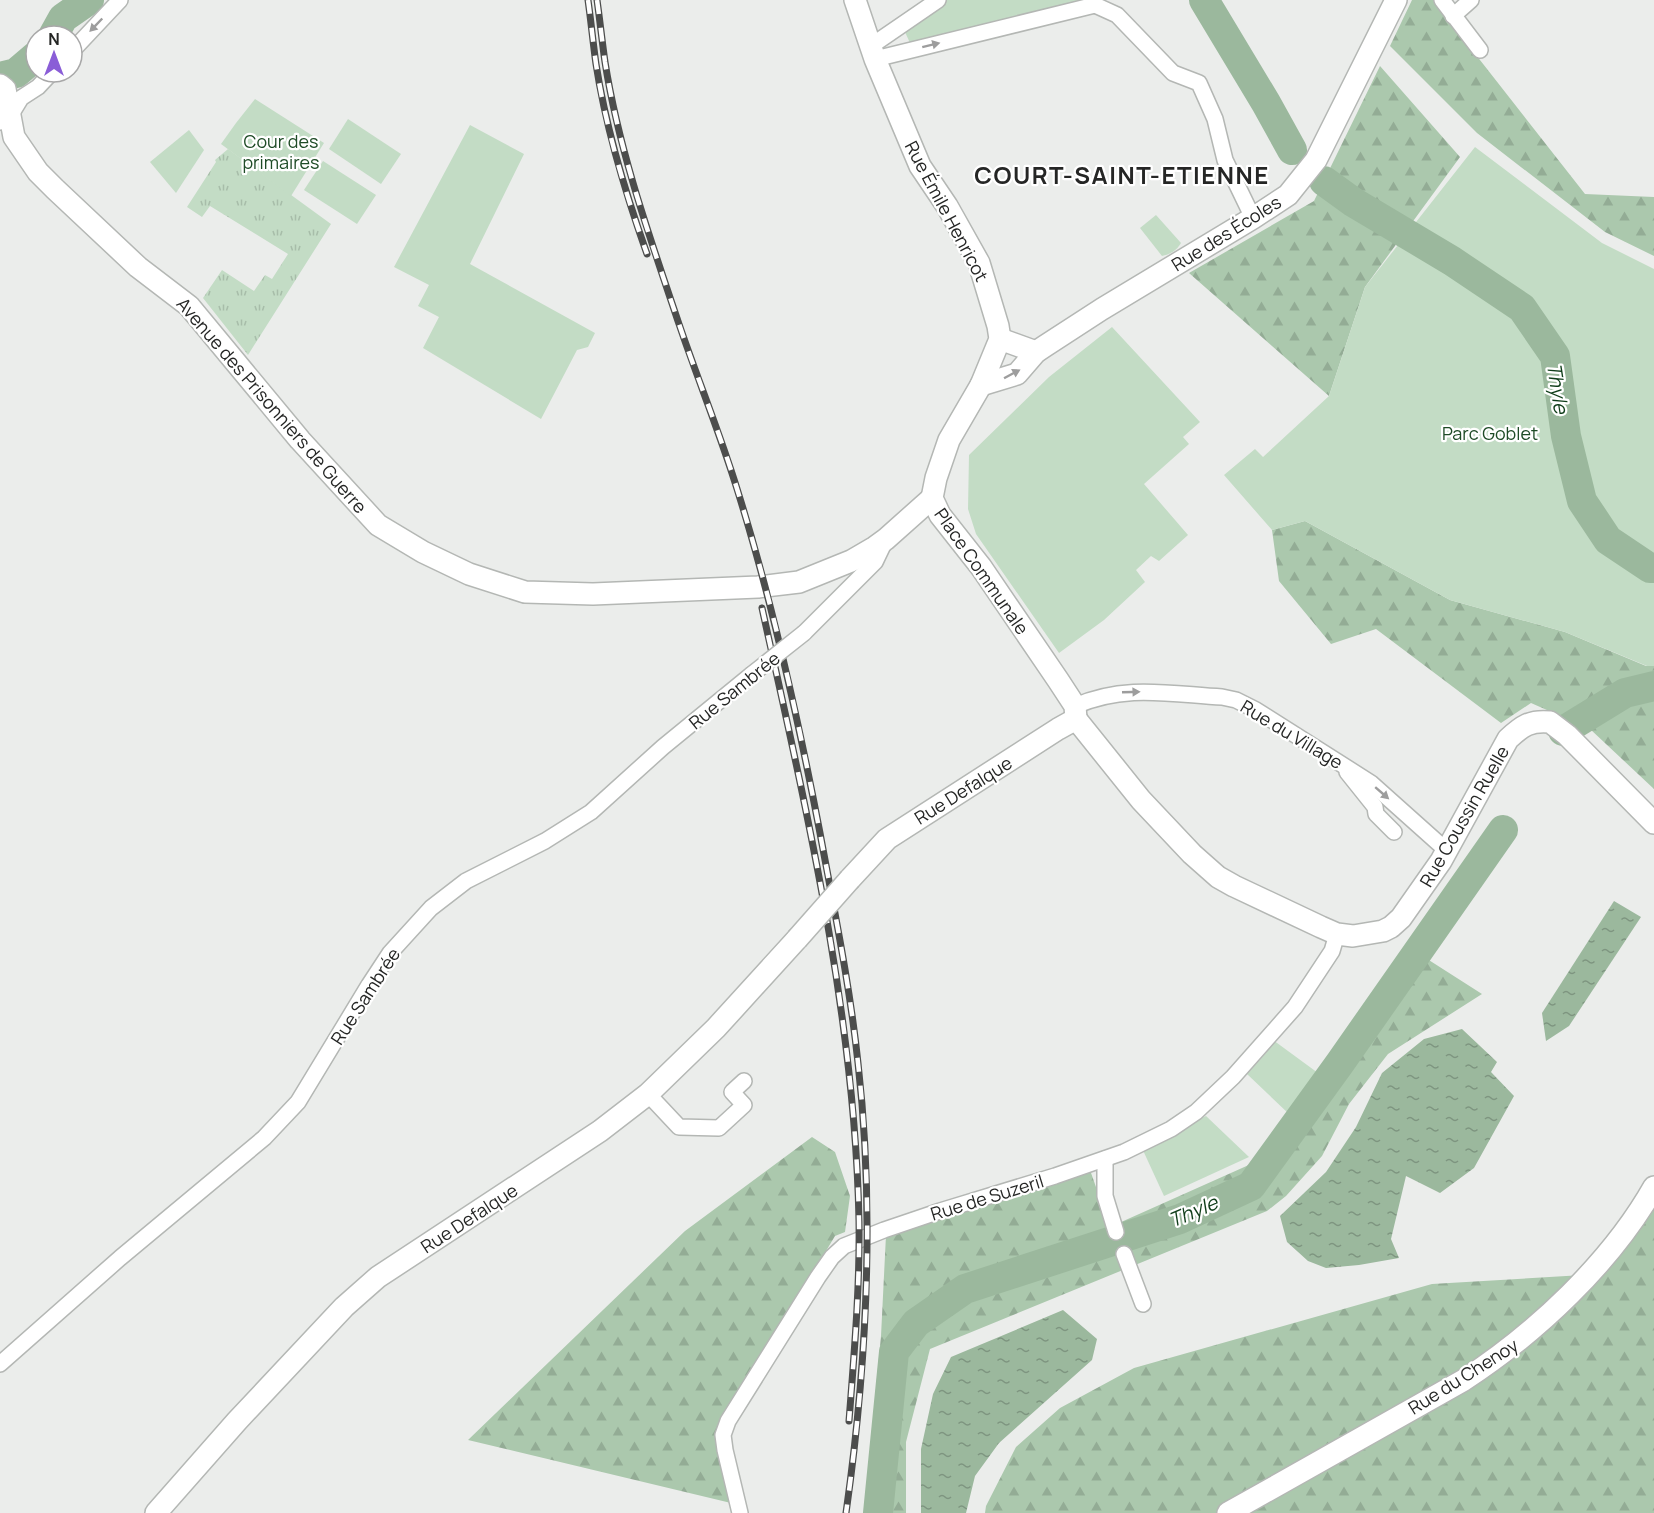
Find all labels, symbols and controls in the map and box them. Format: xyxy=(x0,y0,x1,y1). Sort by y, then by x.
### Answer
one-way arrow xyxy=(89,18,103,33)
north arrow xyxy=(24,24,84,84)
text: N xyxy=(48,28,60,50)
one-way arrow xyxy=(922,40,941,50)
park label: Cour des primaires xyxy=(242,129,320,174)
street label: Rue Émile Henricot xyxy=(900,137,994,285)
district label: COURT-SAINT-ETIENNE xyxy=(974,158,1270,191)
street label: Rue des Écoles xyxy=(1167,190,1285,276)
street label: Avenue des Prisonniers de Guerre xyxy=(172,292,372,518)
water label: Thyle xyxy=(1541,361,1576,416)
one-way arrow xyxy=(1004,369,1021,379)
park label: Parc Goblet xyxy=(1442,421,1538,445)
street label: Place Communale xyxy=(929,503,1035,639)
street label: Rue Sambrée xyxy=(683,646,785,734)
one-way arrow xyxy=(1121,687,1140,697)
street label: Rue du Village xyxy=(1236,694,1348,774)
street label: Rue Coussin Ruelle xyxy=(1414,741,1514,891)
street label: Rue Defalque xyxy=(910,750,1016,830)
one-way arrow xyxy=(1374,786,1389,799)
street label: Rue Sambrée xyxy=(325,943,405,1049)
street label: Rue de Suzeril xyxy=(928,1168,1046,1226)
street label: Rue Defalque xyxy=(416,1178,522,1258)
water label: Thyle xyxy=(1164,1188,1223,1233)
street label: Rue du Chenoy xyxy=(1403,1332,1523,1419)

